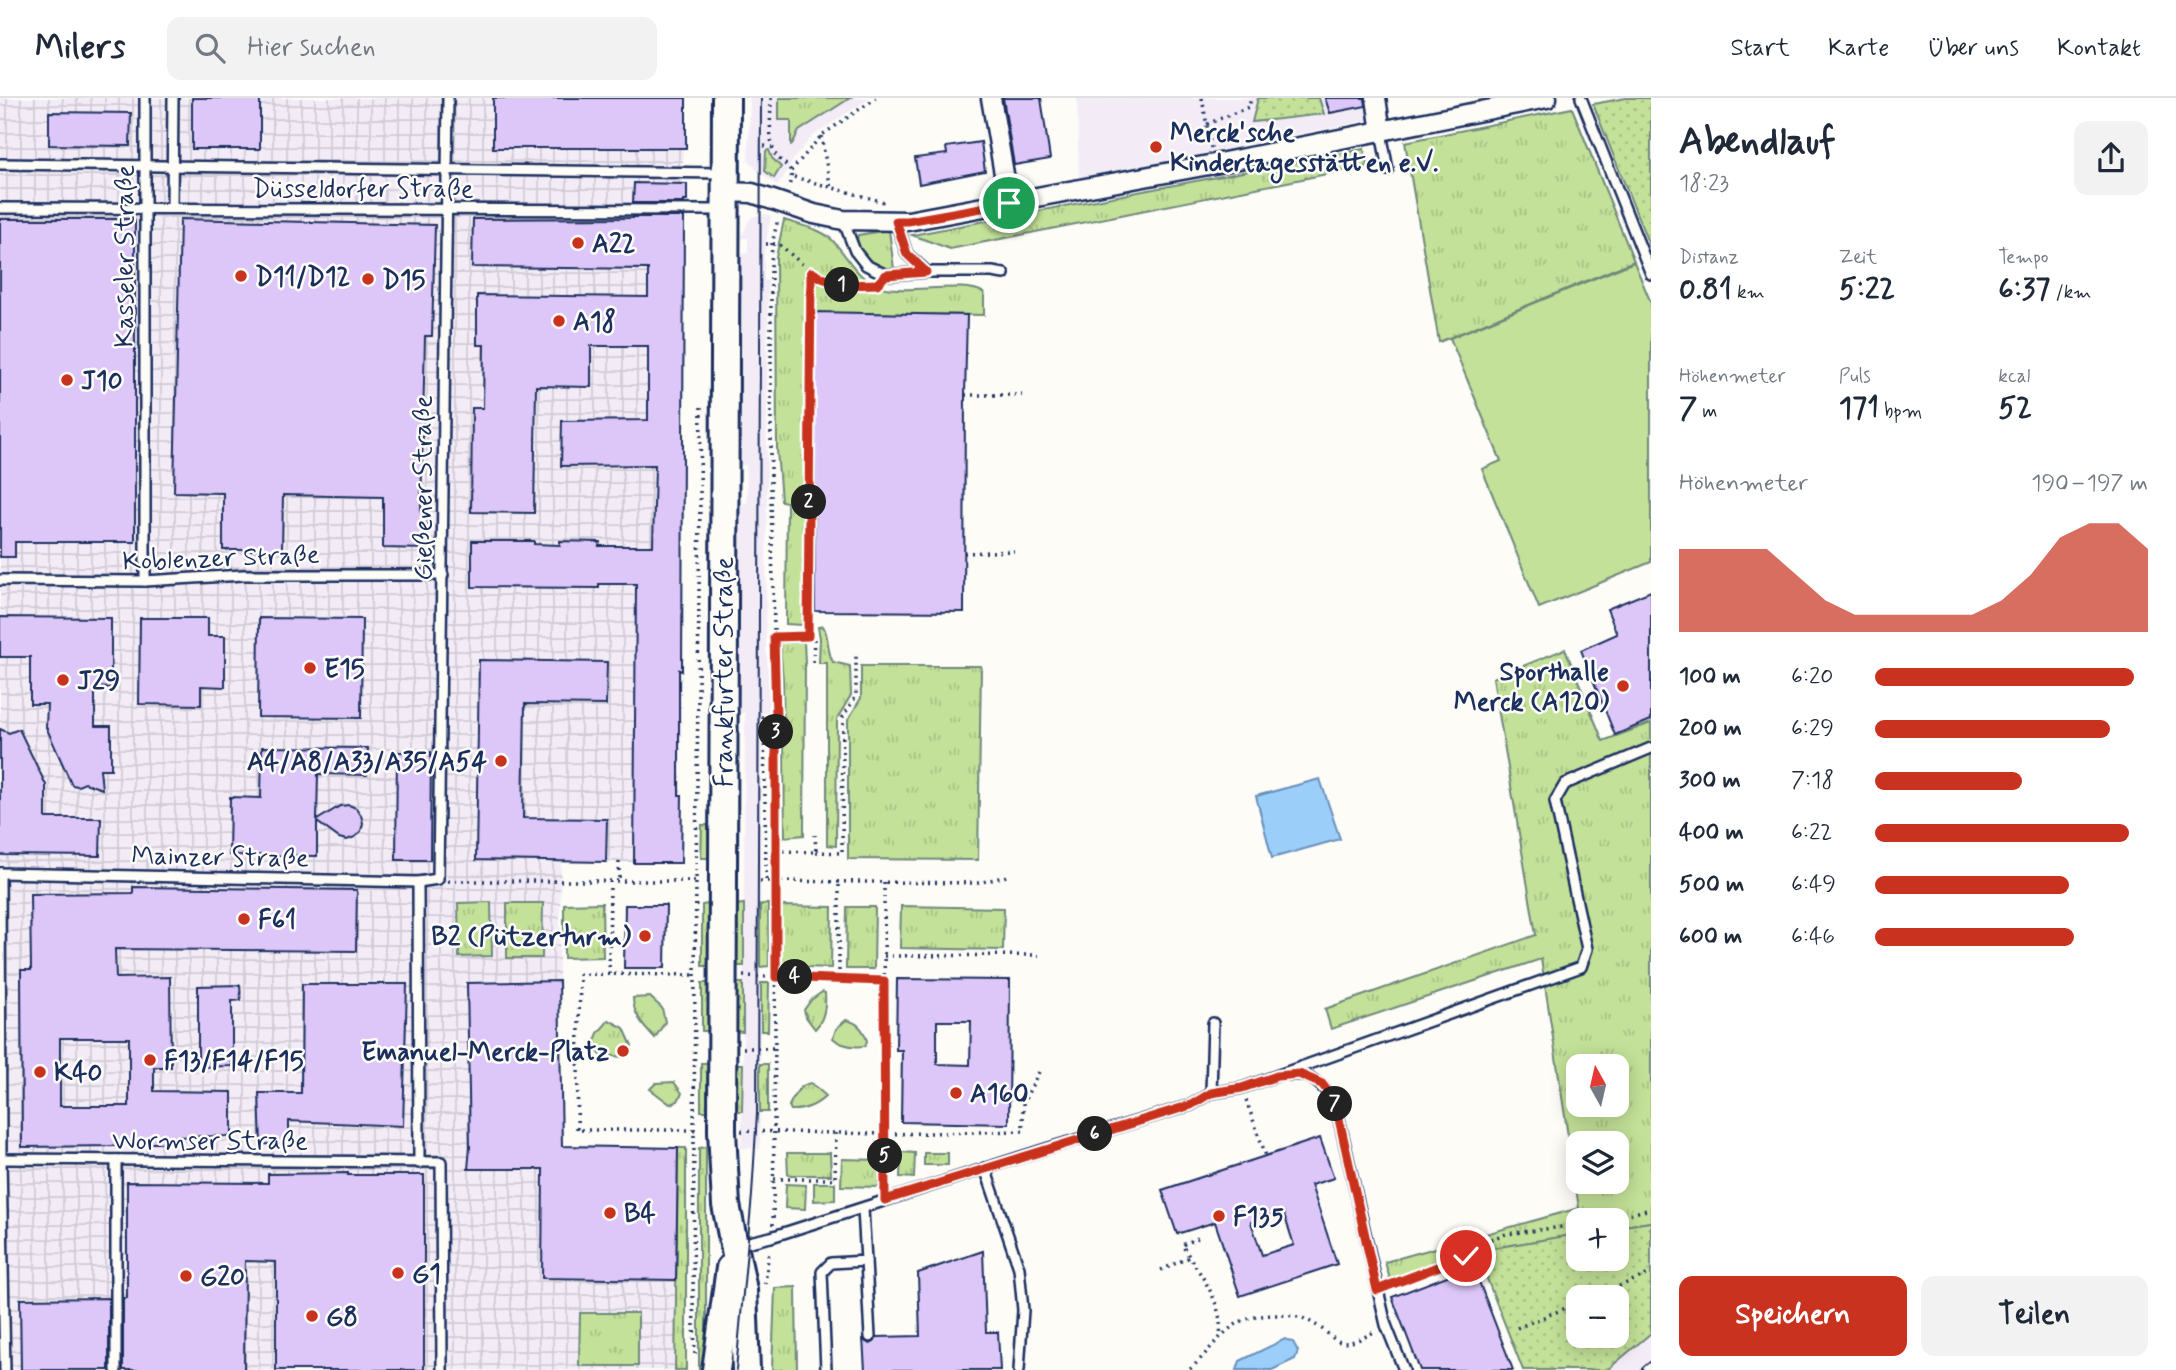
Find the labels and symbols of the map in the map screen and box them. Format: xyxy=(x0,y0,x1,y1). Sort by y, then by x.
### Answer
place label: Merck'sche Kindertagesstätten e.V. xyxy=(1170,117,1438,184)
marker: Merck'sche Kindertagesstätten e.V. xyxy=(1148,139,1164,155)
street label: Kasseler Straße xyxy=(109,164,143,347)
street label: Düsseldorfer Straße xyxy=(252,173,474,207)
pin xyxy=(979,173,1039,233)
place label: A22 xyxy=(592,228,635,262)
marker: A22 xyxy=(570,235,586,251)
place label: D11/D12 xyxy=(255,261,350,295)
place label: D15 xyxy=(382,264,426,298)
marker: D11/D12 xyxy=(233,268,249,284)
pin: 1 xyxy=(824,268,860,302)
marker: D15 xyxy=(360,271,376,287)
place label: A18 xyxy=(573,306,616,340)
marker: A18 xyxy=(551,313,567,329)
place label: J10 xyxy=(81,365,123,399)
marker: J10 xyxy=(59,372,75,388)
street label: Gießener Straße xyxy=(407,395,441,581)
pin: 2 xyxy=(792,484,826,520)
street label: Koblenzer Straße xyxy=(122,539,320,579)
street label: Frankfurter Straße xyxy=(708,556,742,787)
place label: E15 xyxy=(324,653,365,687)
place label: Sporthalle Merck (A120) xyxy=(1454,656,1610,720)
marker: E15 xyxy=(302,660,318,676)
place label: J29 xyxy=(77,665,120,699)
marker: J29 xyxy=(55,672,71,688)
marker: Sporthalle Merck (A120) xyxy=(1615,678,1631,694)
pin: 3 xyxy=(758,714,794,750)
place label: A4/A8/A33/A35/A54 xyxy=(247,746,487,780)
marker: A4/A8/A33/A35/A54 xyxy=(493,753,509,769)
street label: Mainzer Straße xyxy=(131,839,309,877)
place label: F61 xyxy=(258,904,296,938)
marker: F61 xyxy=(236,911,252,927)
place label: B2 (Pützerturm) xyxy=(431,921,632,955)
marker: B2 (Pützerturm) xyxy=(637,928,653,944)
pin: 4 xyxy=(778,960,812,994)
place label: Emanuel-Merck-Platz xyxy=(361,1036,609,1070)
marker: Emanuel-Merck-Platz xyxy=(615,1043,631,1059)
place label: F13/F14/F15 xyxy=(164,1045,304,1079)
marker: F13/F14/F15 xyxy=(142,1052,158,1068)
north arrow xyxy=(1566,1054,1629,1116)
place label: K40 xyxy=(54,1057,102,1091)
marker: K40 xyxy=(32,1064,48,1080)
place label: A160 xyxy=(970,1078,1029,1112)
marker: A160 xyxy=(948,1085,964,1101)
pin: 7 xyxy=(1318,1086,1352,1122)
pin: 6 xyxy=(1078,1116,1112,1152)
street label: Wormser Straße xyxy=(112,1125,308,1159)
pin: 5 xyxy=(868,1138,903,1174)
place label: B4 xyxy=(624,1198,656,1232)
place label: F135 xyxy=(1233,1201,1284,1235)
marker: B4 xyxy=(602,1205,618,1221)
marker: F135 xyxy=(1211,1208,1227,1224)
pin xyxy=(1436,1226,1496,1286)
place label: G1 xyxy=(412,1258,441,1292)
place label: G20 xyxy=(200,1261,245,1295)
marker: G1 xyxy=(390,1265,406,1281)
marker: G20 xyxy=(178,1268,194,1284)
place label: G8 xyxy=(326,1301,358,1335)
marker: G8 xyxy=(304,1308,320,1324)

